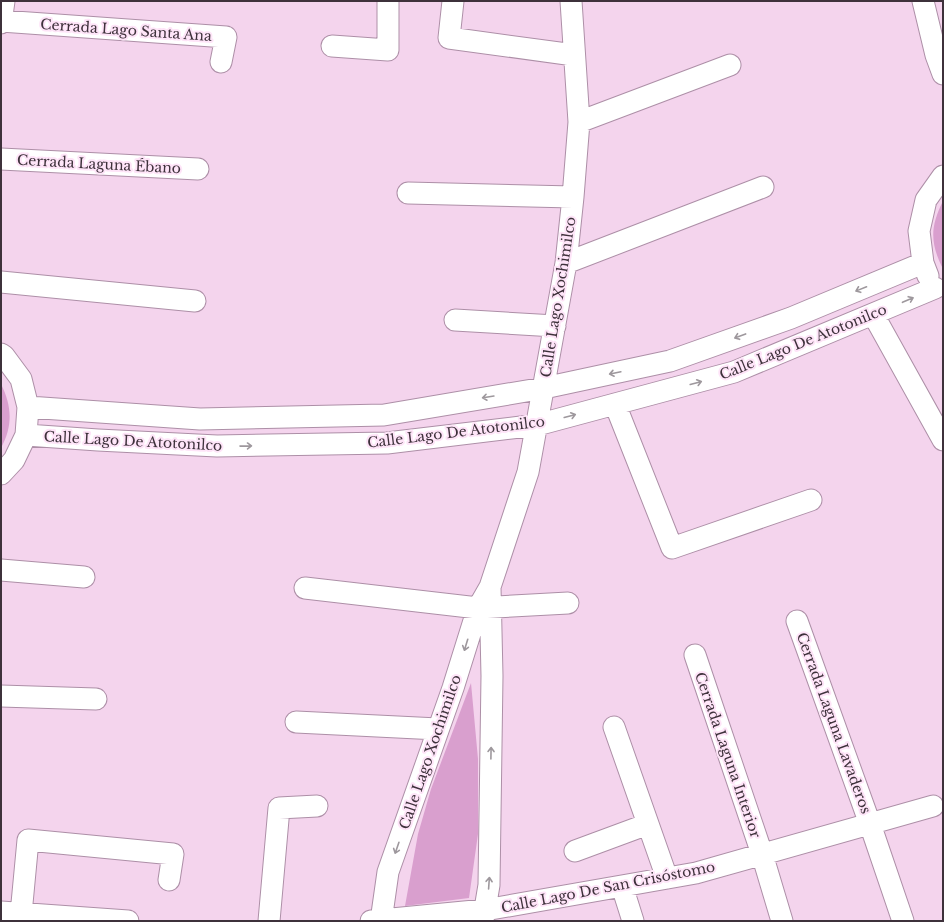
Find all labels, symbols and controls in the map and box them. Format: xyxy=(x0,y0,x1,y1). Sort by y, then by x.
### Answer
street label: Cerrada Lago Santa Ana xyxy=(40,15,213,45)
street label: Cerrada Laguna Ébano xyxy=(17,151,181,177)
street label: Calle Lago Xochimilco xyxy=(536,215,580,379)
one-way arrow xyxy=(855,286,867,293)
one-way arrow xyxy=(901,295,913,303)
street label: Calle Lago De Atotonilco xyxy=(717,300,889,384)
one-way arrow xyxy=(734,333,746,341)
one-way arrow xyxy=(609,369,622,377)
one-way arrow xyxy=(689,378,702,386)
one-way arrow xyxy=(482,393,495,401)
street label: Calle Lago De Atotonilco xyxy=(366,412,546,452)
one-way arrow xyxy=(563,412,576,419)
street label: Calle Lago De Atotonilco xyxy=(43,427,223,455)
one-way arrow xyxy=(239,442,252,450)
street label: Cerrada Laguna Lavaderos xyxy=(793,630,875,816)
one-way arrow xyxy=(462,639,469,652)
street label: Cerrada Laguna Interior xyxy=(691,670,765,841)
street label: Calle Lago Xochimilco xyxy=(395,672,465,832)
one-way arrow xyxy=(487,747,495,760)
one-way arrow xyxy=(393,841,400,854)
street label: Calle Lago De San Crisóstomo xyxy=(499,857,717,917)
one-way arrow xyxy=(485,876,492,889)

